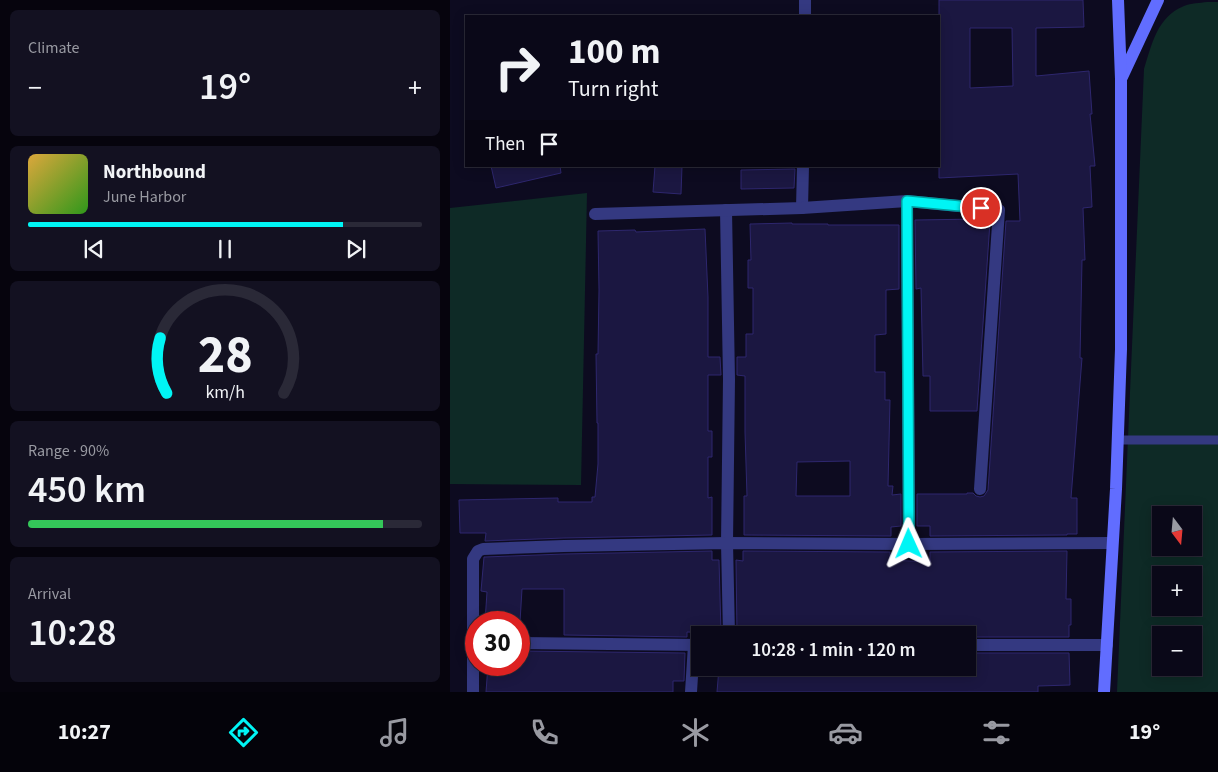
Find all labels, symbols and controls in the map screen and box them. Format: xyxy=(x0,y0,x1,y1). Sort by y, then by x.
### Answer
text: 100 m xyxy=(568,27,660,77)
icon: right xyxy=(485,35,550,100)
text: Climate xyxy=(28,37,79,59)
text: 19° xyxy=(199,60,251,114)
text: − xyxy=(28,68,42,108)
text: + xyxy=(408,68,422,108)
text: Turn right xyxy=(568,73,658,105)
icon: arrive xyxy=(535,130,563,158)
text: Then xyxy=(485,131,525,158)
text: Northbound xyxy=(103,159,206,186)
text: June Harbor xyxy=(103,186,186,208)
pin xyxy=(960,187,1002,229)
icon: arrive xyxy=(967,194,995,222)
icon: previous xyxy=(80,235,108,263)
icon: pause xyxy=(211,235,239,263)
icon: next xyxy=(342,235,370,263)
text: 28 xyxy=(198,319,252,393)
text: km/h xyxy=(205,380,245,405)
text: Range · 90% xyxy=(28,440,109,462)
text: 450 km xyxy=(28,463,146,517)
north arrow xyxy=(1152,506,1202,556)
map controls xyxy=(1152,506,1202,676)
position arrow xyxy=(882,517,934,569)
button: + xyxy=(1152,566,1202,616)
text: Arrival xyxy=(28,583,71,605)
text: 10:28 xyxy=(28,606,116,660)
speed limit sign: 30 xyxy=(465,611,530,676)
button: − xyxy=(1152,626,1202,676)
text: 10:28 · 1 min · 120 m xyxy=(751,637,916,664)
icon: directions xyxy=(226,715,261,750)
icon: music xyxy=(377,715,412,750)
icon: phone xyxy=(527,715,562,750)
icon: climate xyxy=(678,715,713,750)
icon: car xyxy=(828,715,863,750)
icon: filters xyxy=(979,715,1014,750)
text: 10:27 xyxy=(58,716,111,748)
text: 19° xyxy=(1129,716,1160,748)

